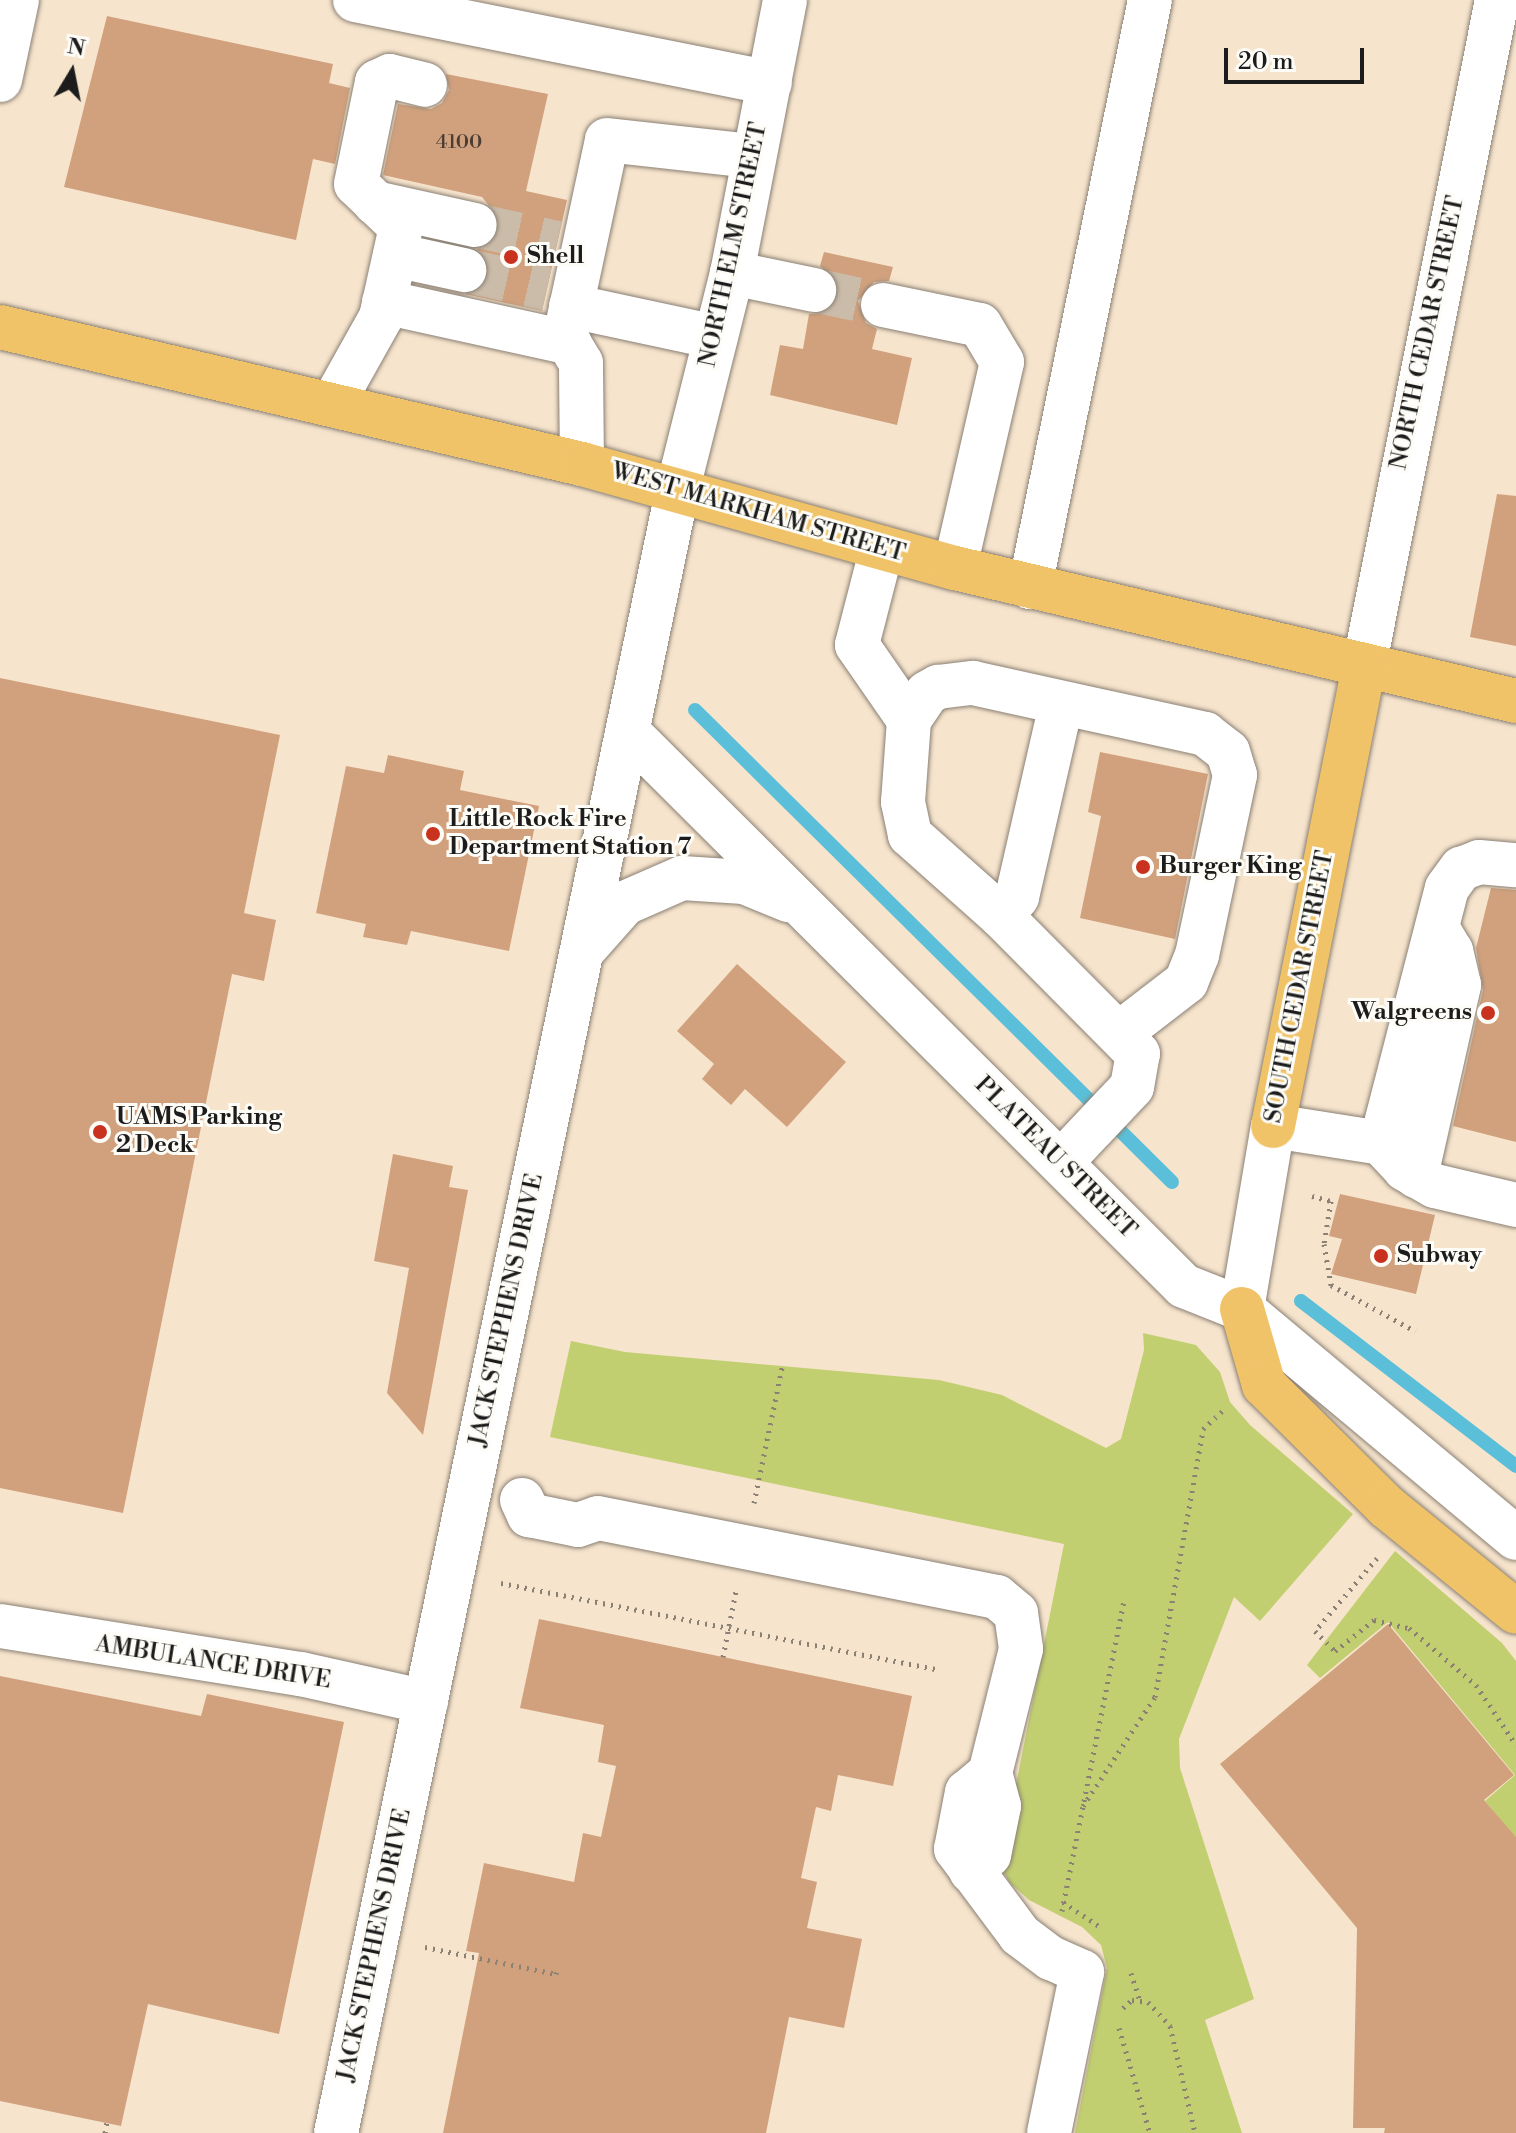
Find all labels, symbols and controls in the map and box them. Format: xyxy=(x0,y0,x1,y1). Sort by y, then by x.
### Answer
north arrow xyxy=(32,32,112,112)
scale bar xyxy=(1228,32,1368,82)
text: N xyxy=(65,33,87,63)
text: 20 m xyxy=(1238,47,1294,77)
street label: NORTH ELM STREET xyxy=(694,120,774,370)
house number: 4100 xyxy=(436,130,482,154)
street label: NORTH CEDAR STREET xyxy=(1385,193,1471,473)
place label: Shell xyxy=(527,243,584,271)
marker: Shell xyxy=(502,248,520,266)
street label: WEST MARKHAM STREET xyxy=(608,457,908,569)
place label: Little Rock Fire Department Station 7 xyxy=(449,806,691,862)
marker: Little Rock Fire Department Station 7 xyxy=(424,825,442,843)
street label: SOUTH CEDAR STREET xyxy=(1259,849,1341,1125)
place label: Burger King xyxy=(1159,853,1302,881)
marker: Burger King xyxy=(1134,858,1152,876)
place label: Walgreens xyxy=(1351,999,1472,1027)
marker: Walgreens xyxy=(1479,1004,1497,1022)
street label: PLATEAU STREET xyxy=(968,1071,1142,1245)
place label: UAMS Parking 2 Deck xyxy=(116,1104,282,1160)
marker: UAMS Parking 2 Deck xyxy=(91,1123,109,1141)
street label: JACK STEPHENS DRIVE xyxy=(464,1171,550,1449)
place label: Subway xyxy=(1397,1242,1482,1270)
marker: Subway xyxy=(1372,1247,1390,1265)
street label: AMBULANCE DRIVE xyxy=(93,1630,333,1696)
street label: JACK STEPHENS DRIVE xyxy=(332,1806,418,2084)

